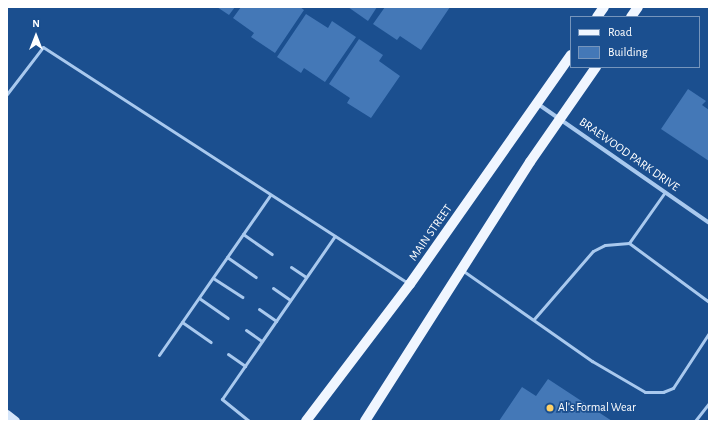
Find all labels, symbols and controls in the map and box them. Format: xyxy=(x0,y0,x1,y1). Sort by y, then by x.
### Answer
north arrow xyxy=(16,16,56,56)
legend xyxy=(570,16,700,68)
text: N xyxy=(32,18,40,29)
text: Road xyxy=(608,26,632,38)
text: Building xyxy=(608,46,648,58)
street label: BRAEWOOD PARK DRIVE xyxy=(576,115,682,195)
street label: MAIN STREET xyxy=(406,202,456,264)
place label: Al's Formal Wear xyxy=(558,401,636,415)
marker: Al's Formal Wear xyxy=(545,403,555,413)

